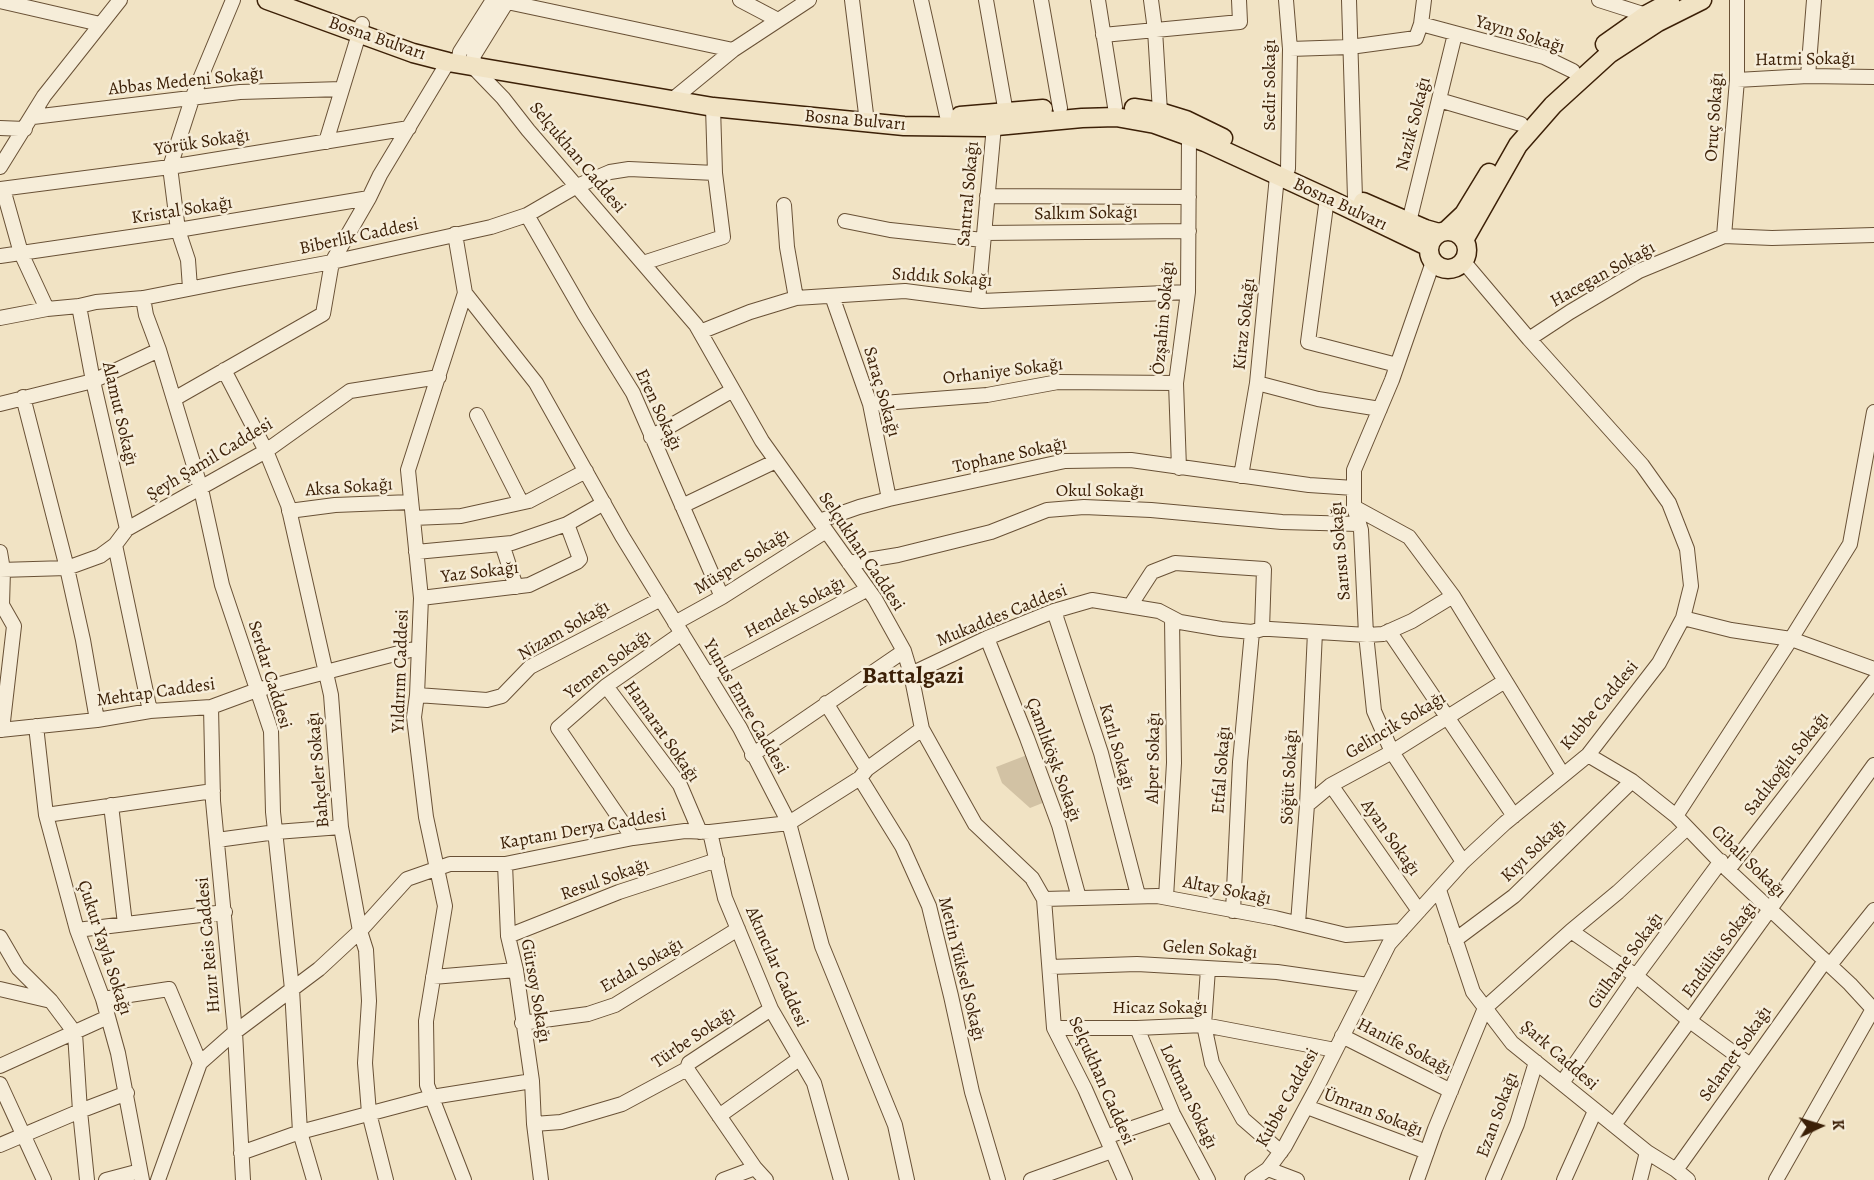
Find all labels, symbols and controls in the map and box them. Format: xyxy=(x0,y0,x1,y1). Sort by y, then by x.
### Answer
street label: Yayın Sokağı xyxy=(1473,11,1567,59)
street label: Bosna Bulvarı xyxy=(325,12,429,66)
street label: Sedir Sokağı xyxy=(1260,39,1282,131)
street label: Hatmi Sokağı xyxy=(1755,48,1855,72)
street label: Abbas Medeni Sokağı xyxy=(107,63,265,101)
street label: Oruç Sokağı xyxy=(1701,72,1729,162)
street label: Nazik Sokağı xyxy=(1392,75,1436,173)
street label: Selçukhan Caddesi xyxy=(524,98,630,218)
street label: Bosna Bulvarı xyxy=(803,106,907,136)
street label: Yörük Sokağı xyxy=(153,125,251,161)
street label: Santral Sokağı xyxy=(954,140,984,248)
street label: Bosna Bulvarı xyxy=(1289,174,1391,236)
street label: Kristal Sokağı xyxy=(130,192,234,230)
street label: Salkım Sokağı xyxy=(1034,202,1138,226)
street label: Biberlik Caddesi xyxy=(298,214,420,260)
street label: Hacegan Sokağı xyxy=(1547,237,1659,313)
street label: Özşahin Sokağı xyxy=(1148,260,1180,376)
street label: Sıddık Sokağı xyxy=(891,264,993,292)
street label: Kiraz Sokağı xyxy=(1229,277,1261,371)
street label: Saraç Sokağı xyxy=(858,344,904,440)
street label: Orhaniye Sokağı xyxy=(942,354,1064,390)
street label: Alamut Sokağı xyxy=(97,360,141,468)
street label: Eren Sokağı xyxy=(630,366,686,454)
street label: Şeyh Şamil Caddesi xyxy=(143,414,277,506)
street label: Tophane Sokağı xyxy=(951,433,1069,479)
street label: Aksa Sokağı xyxy=(305,474,393,502)
street label: Okul Sokağı xyxy=(1056,481,1144,503)
street label: Selçukhan Caddesi xyxy=(813,488,909,616)
street label: Sarısu Sokağı xyxy=(1326,501,1356,601)
street label: Müspet Sokağı xyxy=(690,524,794,600)
street label: Yaz Sokağı xyxy=(440,558,520,588)
street label: Hendek Sokağı xyxy=(741,573,849,643)
street label: Mukaddes Caddesi xyxy=(933,580,1071,652)
street label: Nizam Sokağı xyxy=(514,596,614,666)
street label: Yıldırım Caddesi xyxy=(388,609,414,733)
street label: Serdar Caddesi xyxy=(242,618,296,732)
street label: Yemen Sokağı xyxy=(560,625,656,705)
street label: Yunus Emre Caddesi xyxy=(698,636,792,778)
street label: Kubbe Caddesi xyxy=(1556,657,1644,755)
district label: Battalgazi xyxy=(862,663,964,691)
street label: Mehtap Caddesi xyxy=(95,674,217,712)
street label: Hamarat Sokağı xyxy=(618,677,704,787)
street label: Gelincik Sokağı xyxy=(1342,688,1450,764)
street label: Çamlıköşk Sokağı xyxy=(1021,695,1085,825)
street label: Karlı Sokağı xyxy=(1093,701,1139,793)
street label: Sadıkoğlu Sokağı xyxy=(1740,708,1834,820)
street label: Bahçeler Sokağı xyxy=(303,711,335,829)
street label: Alper Sokağı xyxy=(1142,712,1166,804)
street label: Etfal Sokağı xyxy=(1208,725,1236,815)
street label: Söğüt Sokağı xyxy=(1277,729,1303,825)
street label: Ayan Sokağı xyxy=(1356,795,1424,881)
street label: Kaptanı Derya Caddesi xyxy=(498,805,668,855)
street label: Kıyı Sokağı xyxy=(1497,815,1571,887)
street label: Cibali Sokağı xyxy=(1706,821,1790,903)
street label: Resul Sokağı xyxy=(558,854,652,906)
street label: Altay Sokağı xyxy=(1181,872,1273,910)
street label: Hızır Reis Caddesi xyxy=(192,876,226,1014)
street label: Çukur Yayla Sokağı xyxy=(72,878,136,1018)
street label: Metin Yüksel Sokağı xyxy=(933,895,989,1043)
street label: Endülüs Sokağı xyxy=(1678,898,1762,1002)
street label: Akıncılar Caddesi xyxy=(740,904,812,1030)
street label: Gülhane Sokağı xyxy=(1584,908,1668,1014)
street label: Erdal Sokağı xyxy=(597,934,687,998)
street label: Gelen Sokağı xyxy=(1162,936,1258,964)
street label: Gürsoy Sokağı xyxy=(515,937,555,1045)
street label: Hicaz Sokağı xyxy=(1112,998,1208,1020)
street label: Türbe Sokağı xyxy=(648,1002,740,1074)
street label: Selamet Sokağı xyxy=(1695,1002,1777,1106)
street label: Selçukhan Caddesi xyxy=(1063,1013,1139,1149)
street label: Hanife Sokağı xyxy=(1353,1014,1455,1080)
street label: Şark Caddesi xyxy=(1516,1016,1602,1096)
street label: Lokman Sokağı xyxy=(1154,1041,1222,1153)
street label: Kubbe Caddesi xyxy=(1252,1045,1324,1151)
street label: Ezan Sokağı xyxy=(1473,1069,1523,1161)
street label: Ümran Sokağı xyxy=(1320,1084,1426,1142)
north arrow xyxy=(1790,1096,1850,1156)
text: K xyxy=(1827,1119,1849,1131)

